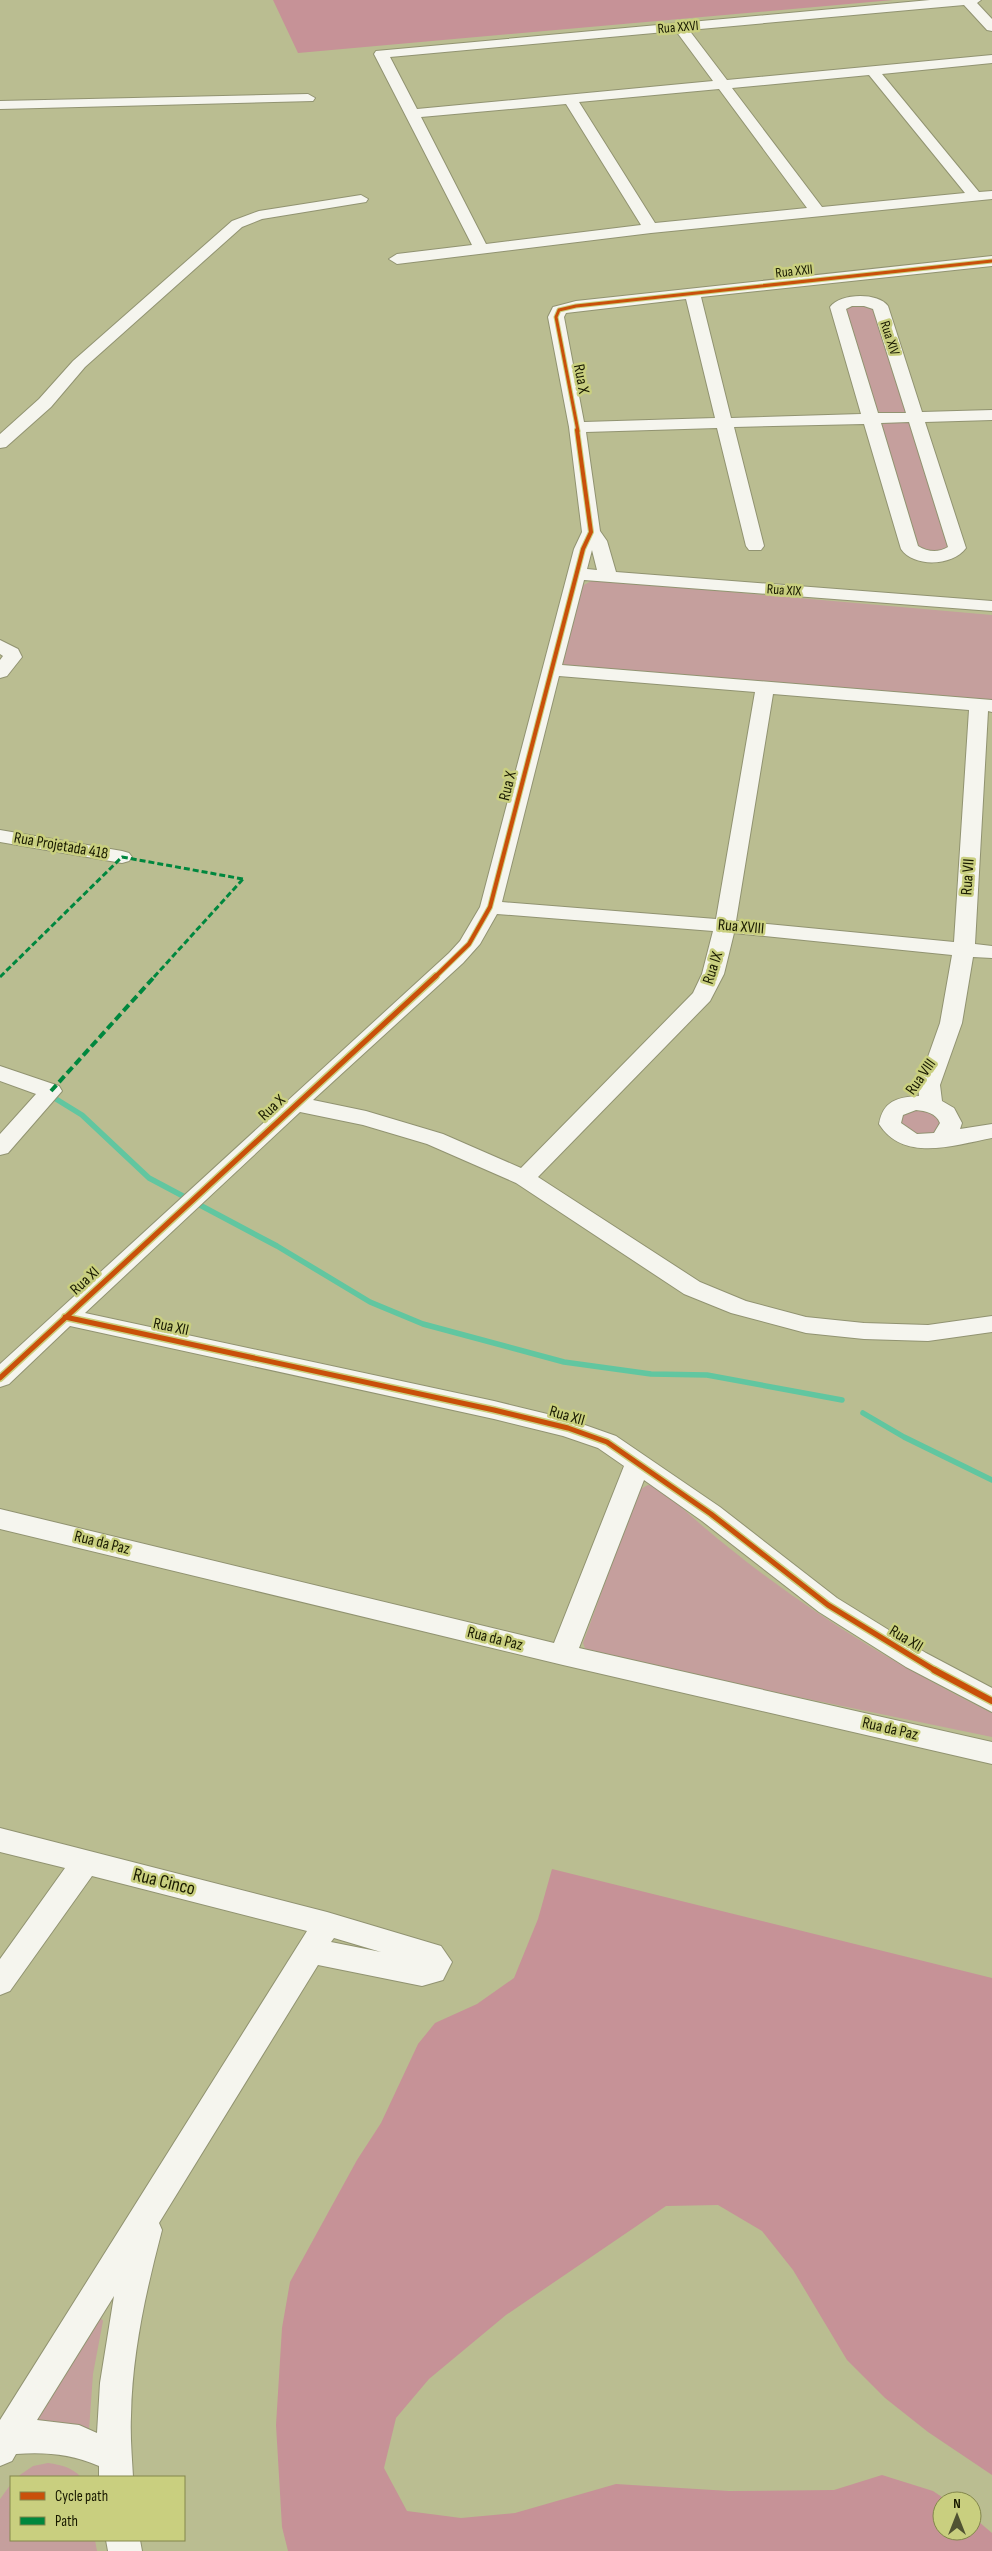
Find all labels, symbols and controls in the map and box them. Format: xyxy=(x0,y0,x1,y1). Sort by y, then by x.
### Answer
street label: Rua XXVI xyxy=(657,17,699,37)
street label: Rua XXII xyxy=(774,261,814,281)
street label: Rua XIV xyxy=(877,319,904,358)
street label: Rua X xyxy=(569,363,593,396)
street label: Rua XIX xyxy=(766,580,802,600)
street label: Rua X xyxy=(495,769,521,803)
street label: Rua Projetada 418 xyxy=(12,828,110,864)
street label: Rua VII xyxy=(957,858,979,896)
street label: Rua XVIII xyxy=(717,916,765,938)
street label: Rua IX xyxy=(699,949,727,987)
street label: Rua VIII xyxy=(902,1055,940,1099)
street label: Rua X xyxy=(255,1091,289,1125)
street label: Rua XI xyxy=(67,1263,103,1299)
street label: Rua XII xyxy=(151,1314,191,1340)
street label: Rua XII xyxy=(547,1402,587,1430)
street label: Rua da Paz xyxy=(72,1527,132,1559)
street label: Rua XII xyxy=(886,1622,926,1656)
street label: Rua da Paz xyxy=(465,1623,525,1655)
street label: Rua da Paz xyxy=(860,1713,920,1745)
street label: Rua Cinco xyxy=(130,1863,198,1901)
legend xyxy=(10,2476,185,2541)
text: Cycle path xyxy=(55,2487,108,2506)
north arrow xyxy=(932,2491,982,2541)
text: N xyxy=(953,2495,961,2512)
text: Path xyxy=(55,2512,78,2531)

